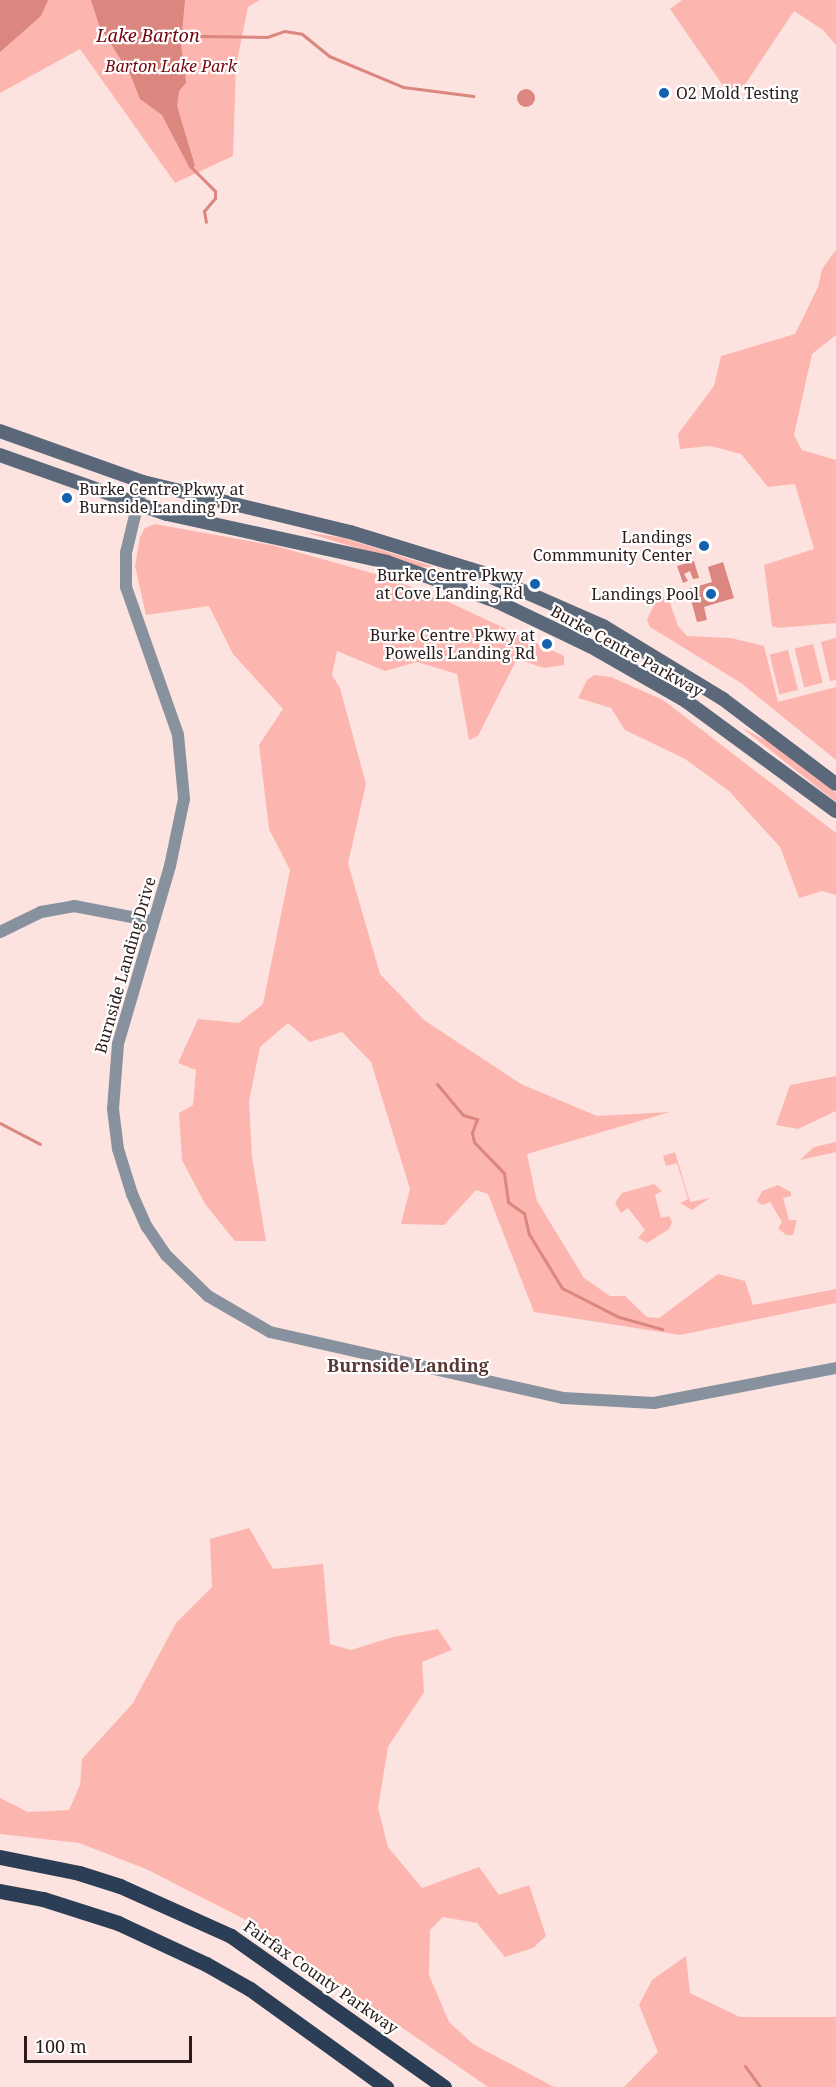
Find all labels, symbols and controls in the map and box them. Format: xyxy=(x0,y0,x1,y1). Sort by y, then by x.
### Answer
water label: Lake Barton xyxy=(96,24,200,46)
park label: Barton Lake Park xyxy=(105,56,237,76)
place label: O2 Mold Testing xyxy=(676,83,799,103)
marker: O2 Mold Testing xyxy=(657,86,671,100)
place label: Burke Centre Pkwy at Burnside Landing Dr xyxy=(79,479,244,517)
marker: Burke Centre Pkwy at Burnside Landing Dr xyxy=(60,491,74,505)
place label: Landings Commmunity Center xyxy=(533,527,692,565)
marker: Landings Commmunity Center xyxy=(697,539,711,553)
place label: Burke Centre Pkwy at Cove Landing Rd xyxy=(376,565,523,603)
marker: Burke Centre Pkwy at Cove Landing Rd xyxy=(528,577,542,591)
place label: Landings Pool xyxy=(591,584,699,604)
marker: Landings Pool xyxy=(704,587,718,601)
street label: Burke Centre Parkway xyxy=(547,601,707,701)
place label: Burke Centre Pkwy at Powells Landing Rd xyxy=(370,625,535,663)
marker: Burke Centre Pkwy at Powells Landing Rd xyxy=(540,637,554,651)
street label: Burnside Landing Drive xyxy=(91,874,159,1056)
district label: Burnside Landing xyxy=(327,1354,489,1376)
street label: Fairfax County Parkway xyxy=(240,1916,402,2038)
scale bar xyxy=(27,2024,195,2062)
text: 100 m xyxy=(35,2034,87,2058)

